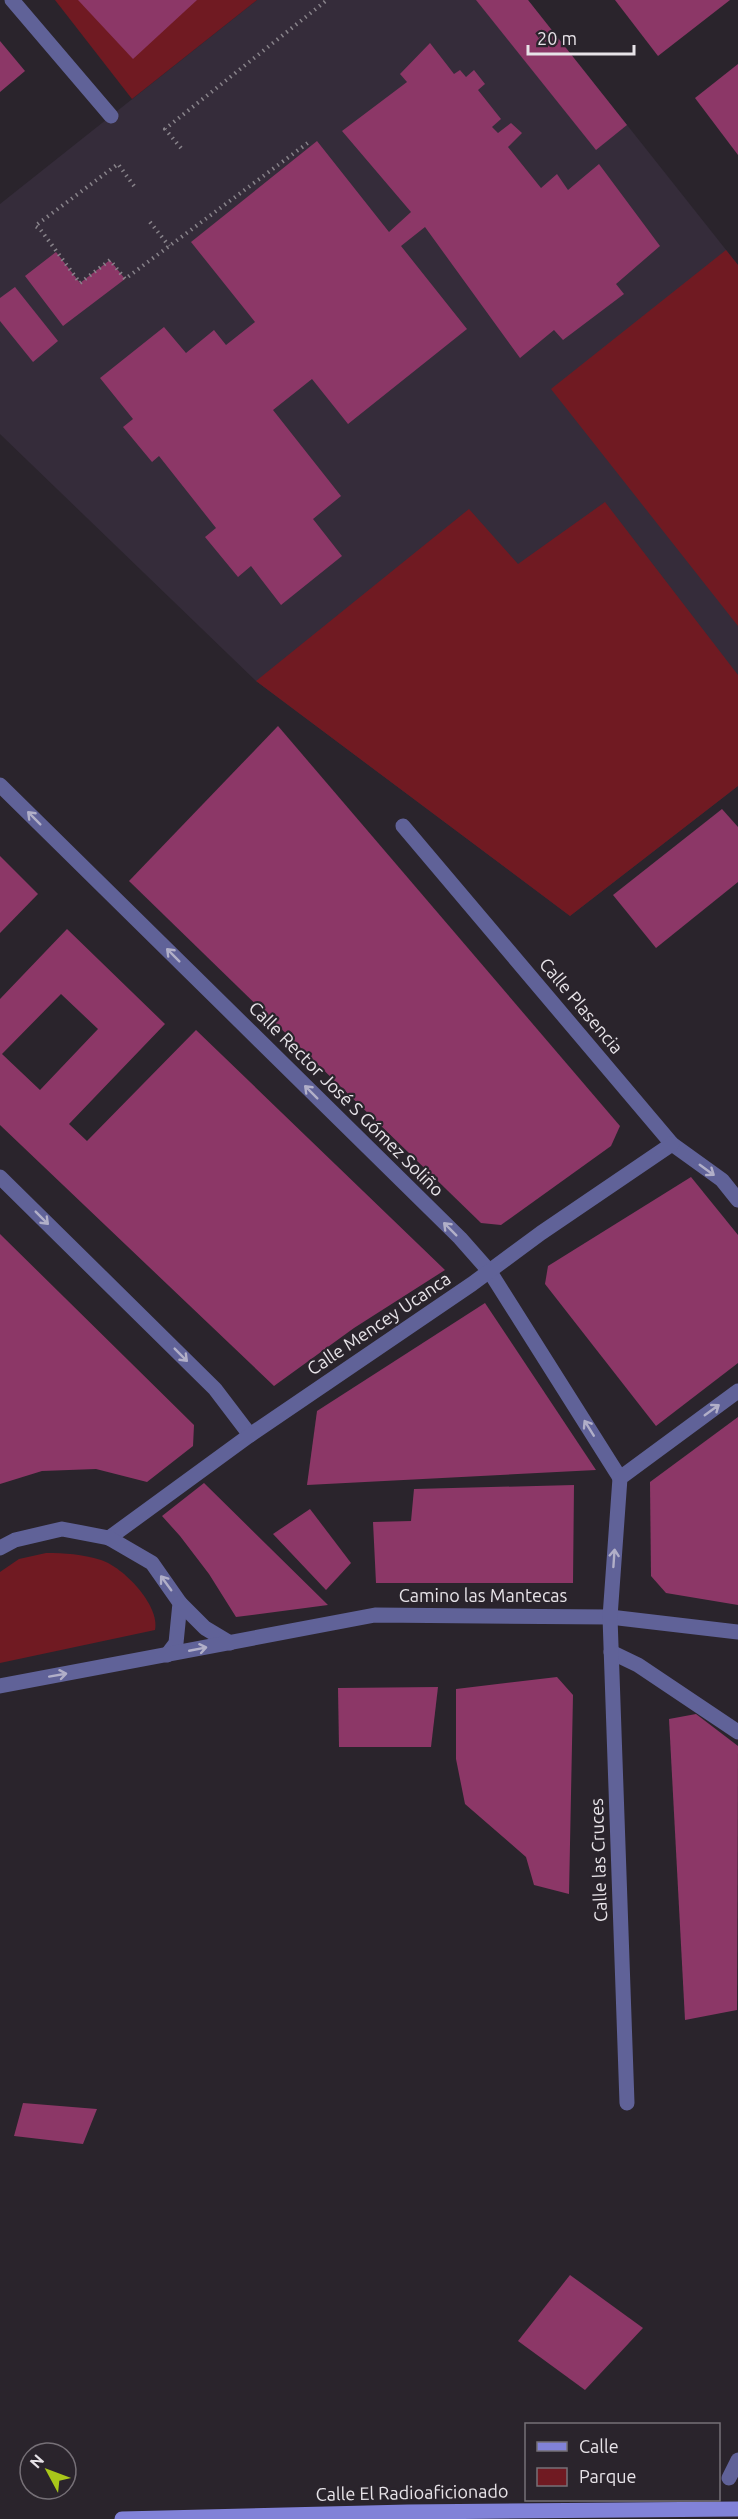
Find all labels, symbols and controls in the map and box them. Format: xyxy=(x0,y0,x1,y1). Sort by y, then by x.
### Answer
scale bar xyxy=(528,18,634,56)
text: 20 m xyxy=(537,28,577,48)
one-way arrow xyxy=(26,811,41,825)
one-way arrow xyxy=(165,948,180,962)
street label: Calle Plasencia xyxy=(536,954,628,1057)
street label: Calle Rector José S Gómez Soliño xyxy=(245,997,448,1200)
one-way arrow xyxy=(304,1085,319,1099)
one-way arrow xyxy=(699,1164,715,1176)
one-way arrow xyxy=(34,1211,49,1225)
one-way arrow xyxy=(443,1221,458,1236)
street label: Calle Mencey Ucanca xyxy=(303,1268,454,1379)
one-way arrow xyxy=(173,1348,188,1362)
one-way arrow xyxy=(704,1404,720,1416)
one-way arrow xyxy=(582,1420,594,1437)
one-way arrow xyxy=(609,1549,620,1569)
one-way arrow xyxy=(160,1576,172,1592)
street label: Camino las Mantecas xyxy=(399,1585,567,1605)
one-way arrow xyxy=(188,1643,208,1654)
one-way arrow xyxy=(47,1669,67,1680)
street label: Calle las Cruces xyxy=(586,1798,610,1922)
legend xyxy=(525,2423,720,2501)
text: Calle xyxy=(579,2436,619,2456)
north arrow xyxy=(18,2441,78,2501)
text: N xyxy=(26,2451,47,2472)
text: Parque xyxy=(579,2466,636,2486)
street label: Calle El Radioaficionado xyxy=(315,2480,509,2504)

